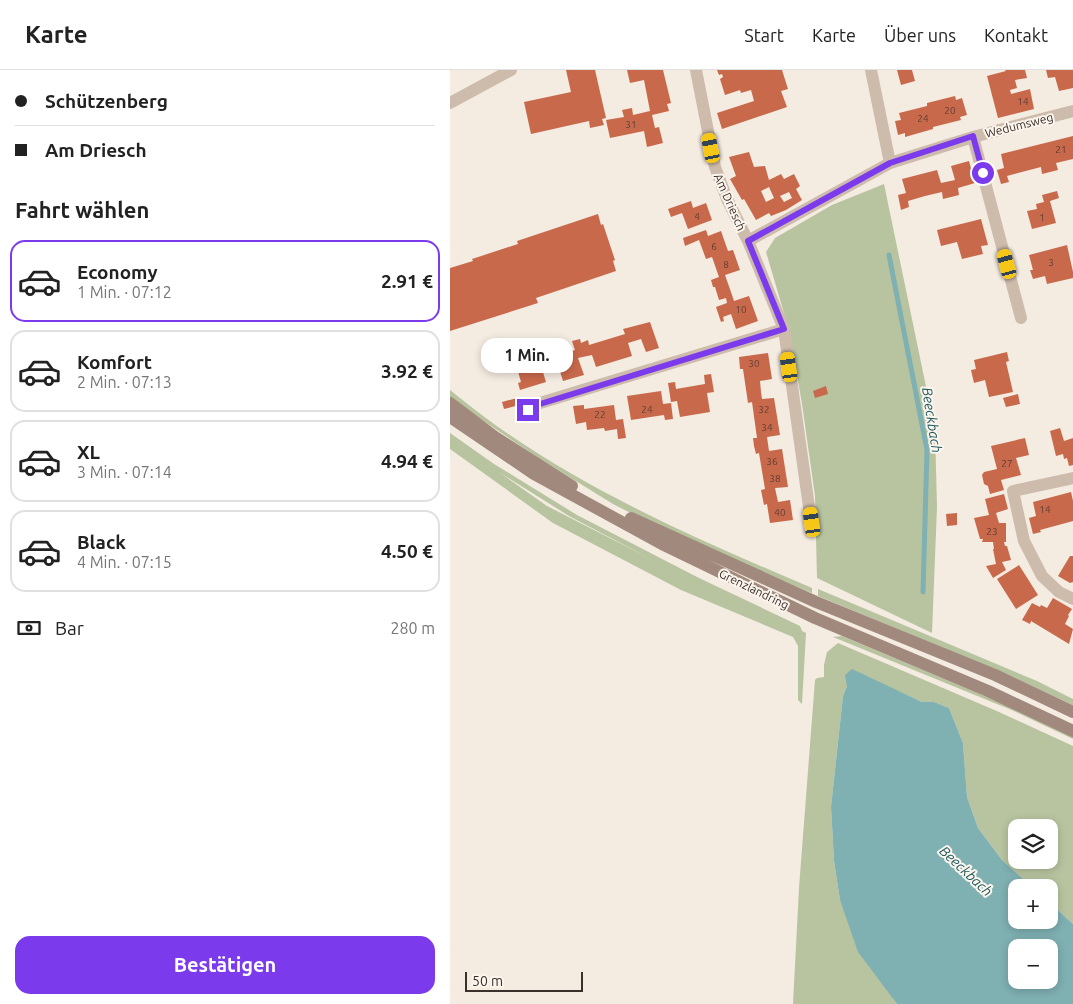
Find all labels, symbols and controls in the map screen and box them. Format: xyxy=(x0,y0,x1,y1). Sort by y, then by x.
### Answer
text: Karte xyxy=(25,21,87,48)
text: Start xyxy=(744,25,784,45)
text: Karte xyxy=(812,25,856,45)
text: Über uns xyxy=(884,25,956,45)
text: Kontakt xyxy=(984,25,1048,45)
text: Schützenberg xyxy=(45,90,168,112)
house number: 14 xyxy=(1017,96,1029,107)
house number: 20 xyxy=(944,105,956,116)
street label: Wedumsweg xyxy=(984,110,1054,140)
house number: 24 xyxy=(917,113,929,124)
house number: 31 xyxy=(625,119,637,130)
car xyxy=(700,132,721,164)
text: Am Driesch xyxy=(45,139,147,161)
house number: 21 xyxy=(1055,144,1067,155)
route start xyxy=(972,162,994,184)
street label: Am Driesch xyxy=(712,171,748,233)
text: Fahrt wählen xyxy=(15,197,149,222)
house number: 4 xyxy=(694,211,700,222)
house number: 1 xyxy=(1039,212,1045,223)
house number: 6 xyxy=(711,241,717,252)
car xyxy=(995,248,1018,280)
house number: 3 xyxy=(1048,257,1054,268)
icon: car xyxy=(17,259,62,304)
house number: 8 xyxy=(723,259,729,270)
text: Economy xyxy=(77,261,158,283)
text: 2.91 € xyxy=(381,270,433,292)
text: 1 Min. · 07:12 xyxy=(77,283,172,301)
house number: 10 xyxy=(735,304,747,315)
callout: 1 Min. xyxy=(482,338,574,372)
text: 1 Min. xyxy=(505,346,549,364)
icon: car xyxy=(17,349,62,394)
text: Komfort xyxy=(77,351,152,373)
car xyxy=(779,351,798,383)
house number: 30 xyxy=(748,358,760,369)
text: 3.92 € xyxy=(381,360,433,382)
text: 2 Min. · 07:13 xyxy=(77,373,172,391)
water label: Beeckbach xyxy=(919,386,945,454)
route end xyxy=(517,399,539,421)
house number: 24 xyxy=(641,404,653,415)
house number: 32 xyxy=(758,404,770,415)
house number: 22 xyxy=(594,409,606,420)
house number: 34 xyxy=(761,422,773,433)
icon: car xyxy=(17,439,62,484)
text: XL xyxy=(77,441,100,463)
text: 4.94 € xyxy=(381,450,433,472)
house number: 36 xyxy=(766,456,778,467)
house number: 27 xyxy=(1001,458,1013,469)
text: 3 Min. · 07:14 xyxy=(77,463,172,481)
house number: 38 xyxy=(769,473,781,484)
house number: 14 xyxy=(1039,504,1051,515)
car xyxy=(802,506,821,538)
house number: 40 xyxy=(774,507,786,518)
house number: 23 xyxy=(986,526,998,537)
icon: car xyxy=(17,529,62,574)
text: Black xyxy=(77,531,126,553)
text: 4.50 € xyxy=(381,540,433,562)
text: 4 Min. · 07:15 xyxy=(77,553,172,571)
street label: Grenzlandring xyxy=(717,567,791,611)
icon: cash xyxy=(15,614,43,642)
text: Bar xyxy=(55,617,84,639)
text: 280 m xyxy=(390,619,435,637)
map controls xyxy=(1008,819,1058,989)
button: layers xyxy=(1008,819,1058,869)
water label: Beeckbach xyxy=(936,843,996,899)
button: + xyxy=(1008,879,1058,929)
button: Bestätigen xyxy=(15,936,435,994)
button: − xyxy=(1008,939,1058,989)
scale bar xyxy=(465,969,582,992)
text: 50 m xyxy=(472,973,503,989)

